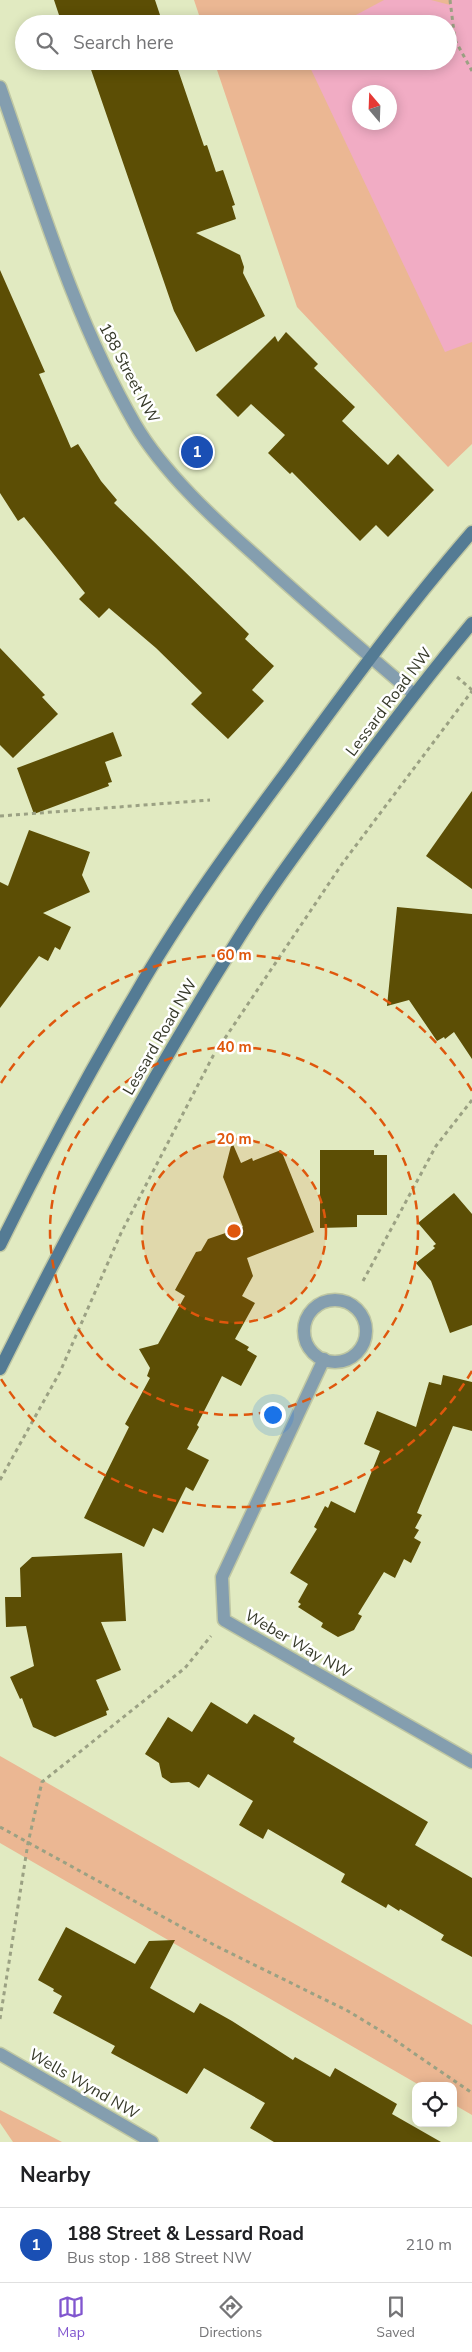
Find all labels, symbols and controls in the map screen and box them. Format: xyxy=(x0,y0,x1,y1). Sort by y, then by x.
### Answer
search box xyxy=(15,15,457,70)
icon: search xyxy=(33,29,61,57)
text: Search here xyxy=(73,30,174,56)
north arrow xyxy=(352,85,397,130)
street label: 188 Street NW xyxy=(93,319,165,427)
pin: 1 xyxy=(181,433,213,471)
street label: Lessard Road NW xyxy=(341,643,437,761)
text: 60 m xyxy=(216,945,252,965)
street label: Lessard Road NW xyxy=(118,975,202,1099)
text: 40 m xyxy=(216,1037,252,1057)
text: 20 m xyxy=(216,1129,252,1149)
centre of rings xyxy=(225,1222,243,1240)
your location xyxy=(260,1402,286,1428)
street label: Weber Way NW xyxy=(241,1605,356,1684)
street label: Wells Wynd NW xyxy=(25,2044,143,2125)
map controls xyxy=(412,2082,457,2127)
button: locate xyxy=(412,2082,457,2127)
text: Nearby xyxy=(20,2161,90,2189)
text: 188 Street & Lessard Road xyxy=(67,2221,304,2247)
text: 1 xyxy=(31,2234,41,2256)
text: 210 m xyxy=(405,2234,452,2256)
text: Bus stop · 188 Street NW xyxy=(67,2247,252,2269)
tab: Map xyxy=(57,2293,85,2342)
tab: Directions xyxy=(199,2293,262,2342)
tab: Saved xyxy=(376,2293,415,2342)

